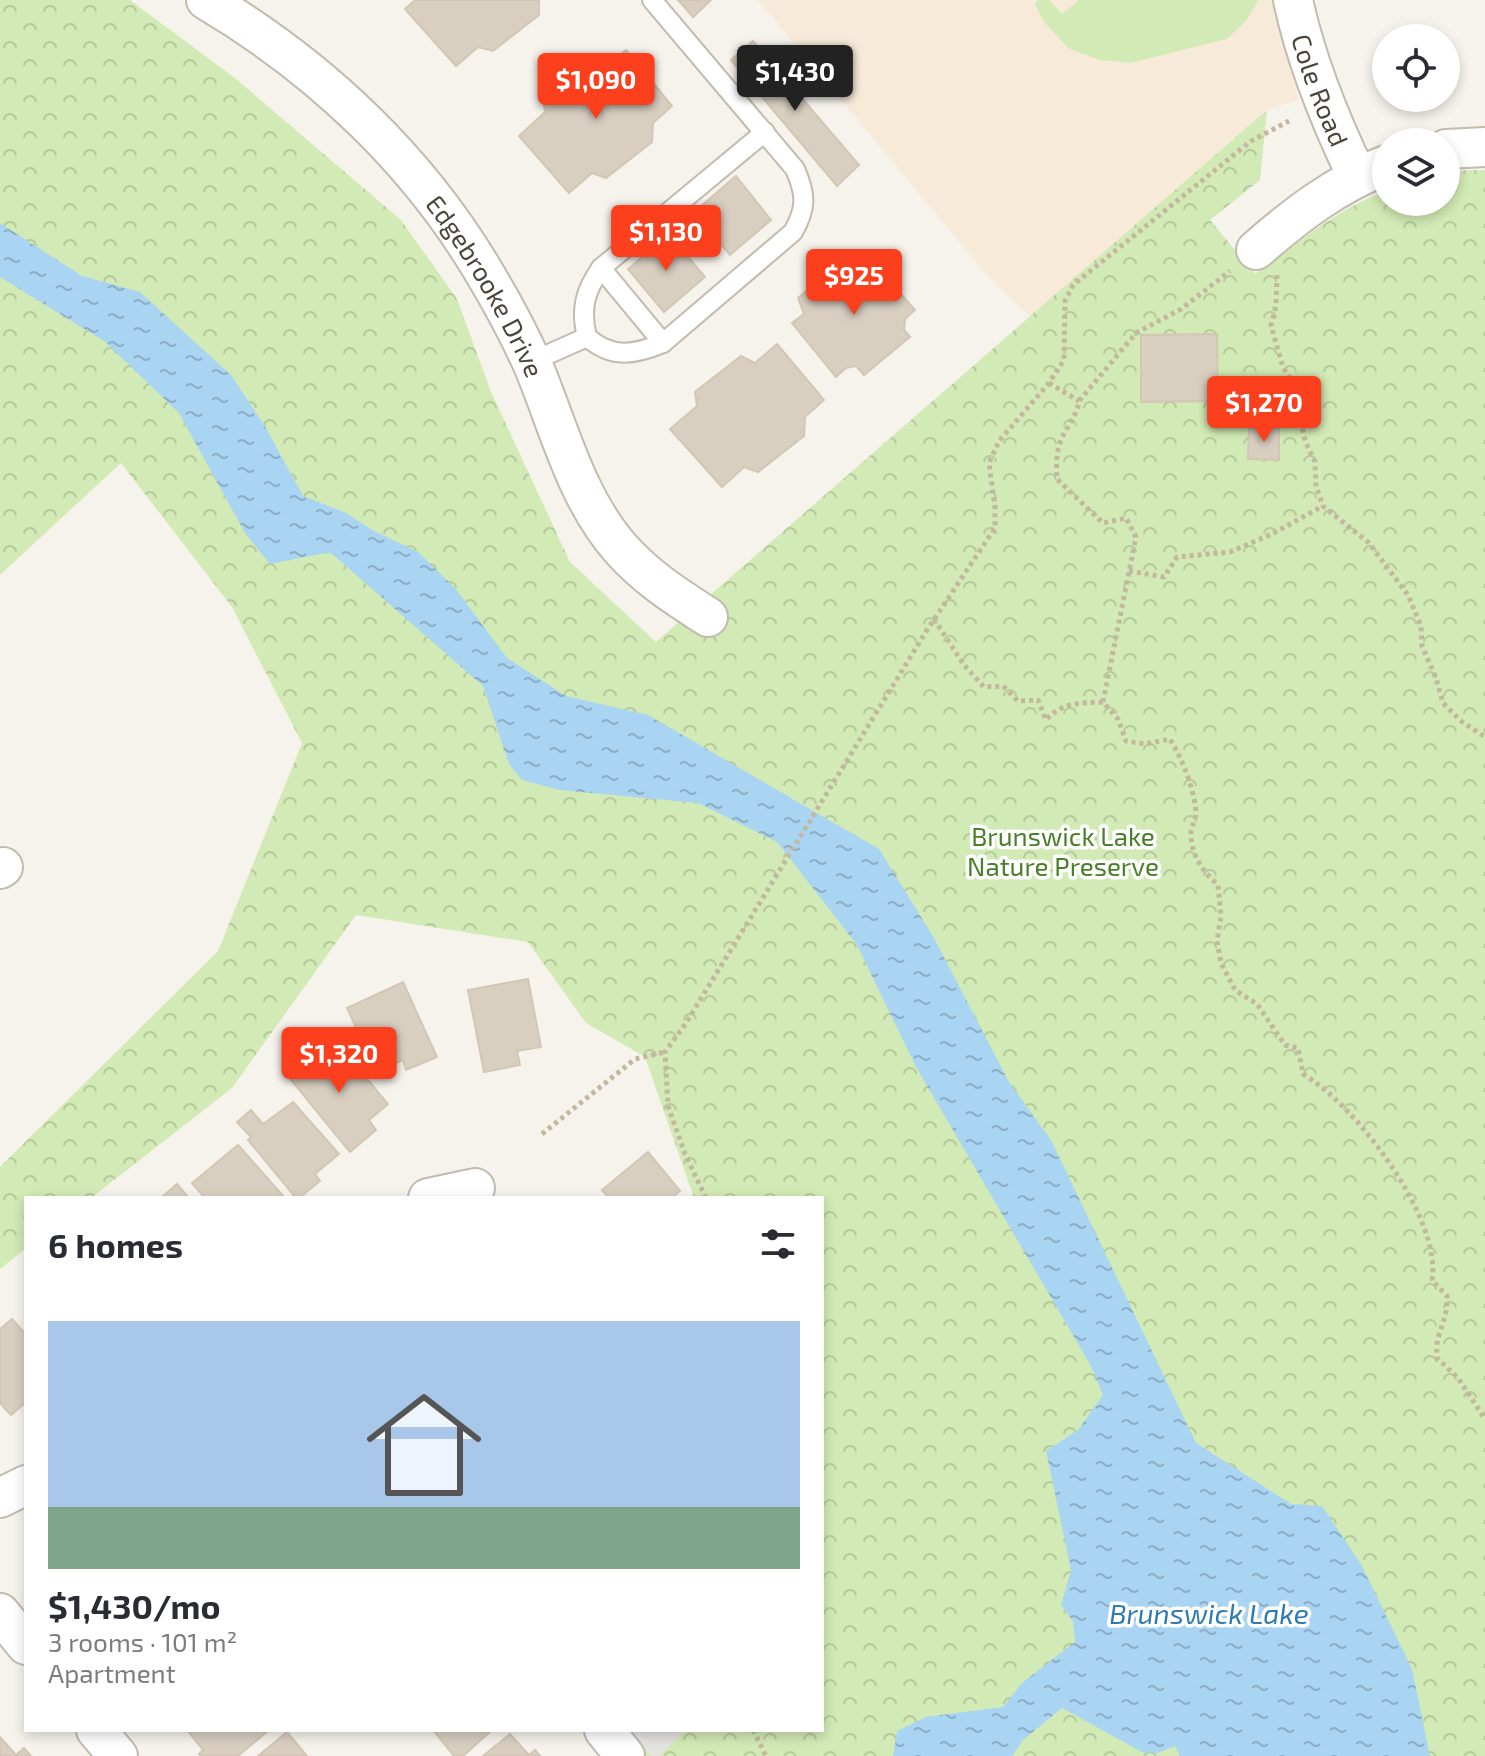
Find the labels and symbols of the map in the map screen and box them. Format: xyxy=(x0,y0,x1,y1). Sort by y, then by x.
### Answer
street label: Cole Road xyxy=(1287,30,1356,150)
pin: $1,430 xyxy=(730,45,860,113)
pin: $1,090 xyxy=(531,53,661,121)
street label: Edgebrooke Drive xyxy=(421,188,552,381)
pin: $1,130 xyxy=(601,205,731,273)
pin: $925 xyxy=(807,249,901,317)
pin: $1,270 xyxy=(1199,376,1329,444)
park label: Brunswick Lake Nature Preserve xyxy=(967,820,1159,881)
pin: $1,320 xyxy=(274,1027,404,1095)
water label: Brunswick Lake xyxy=(1109,1596,1309,1630)

